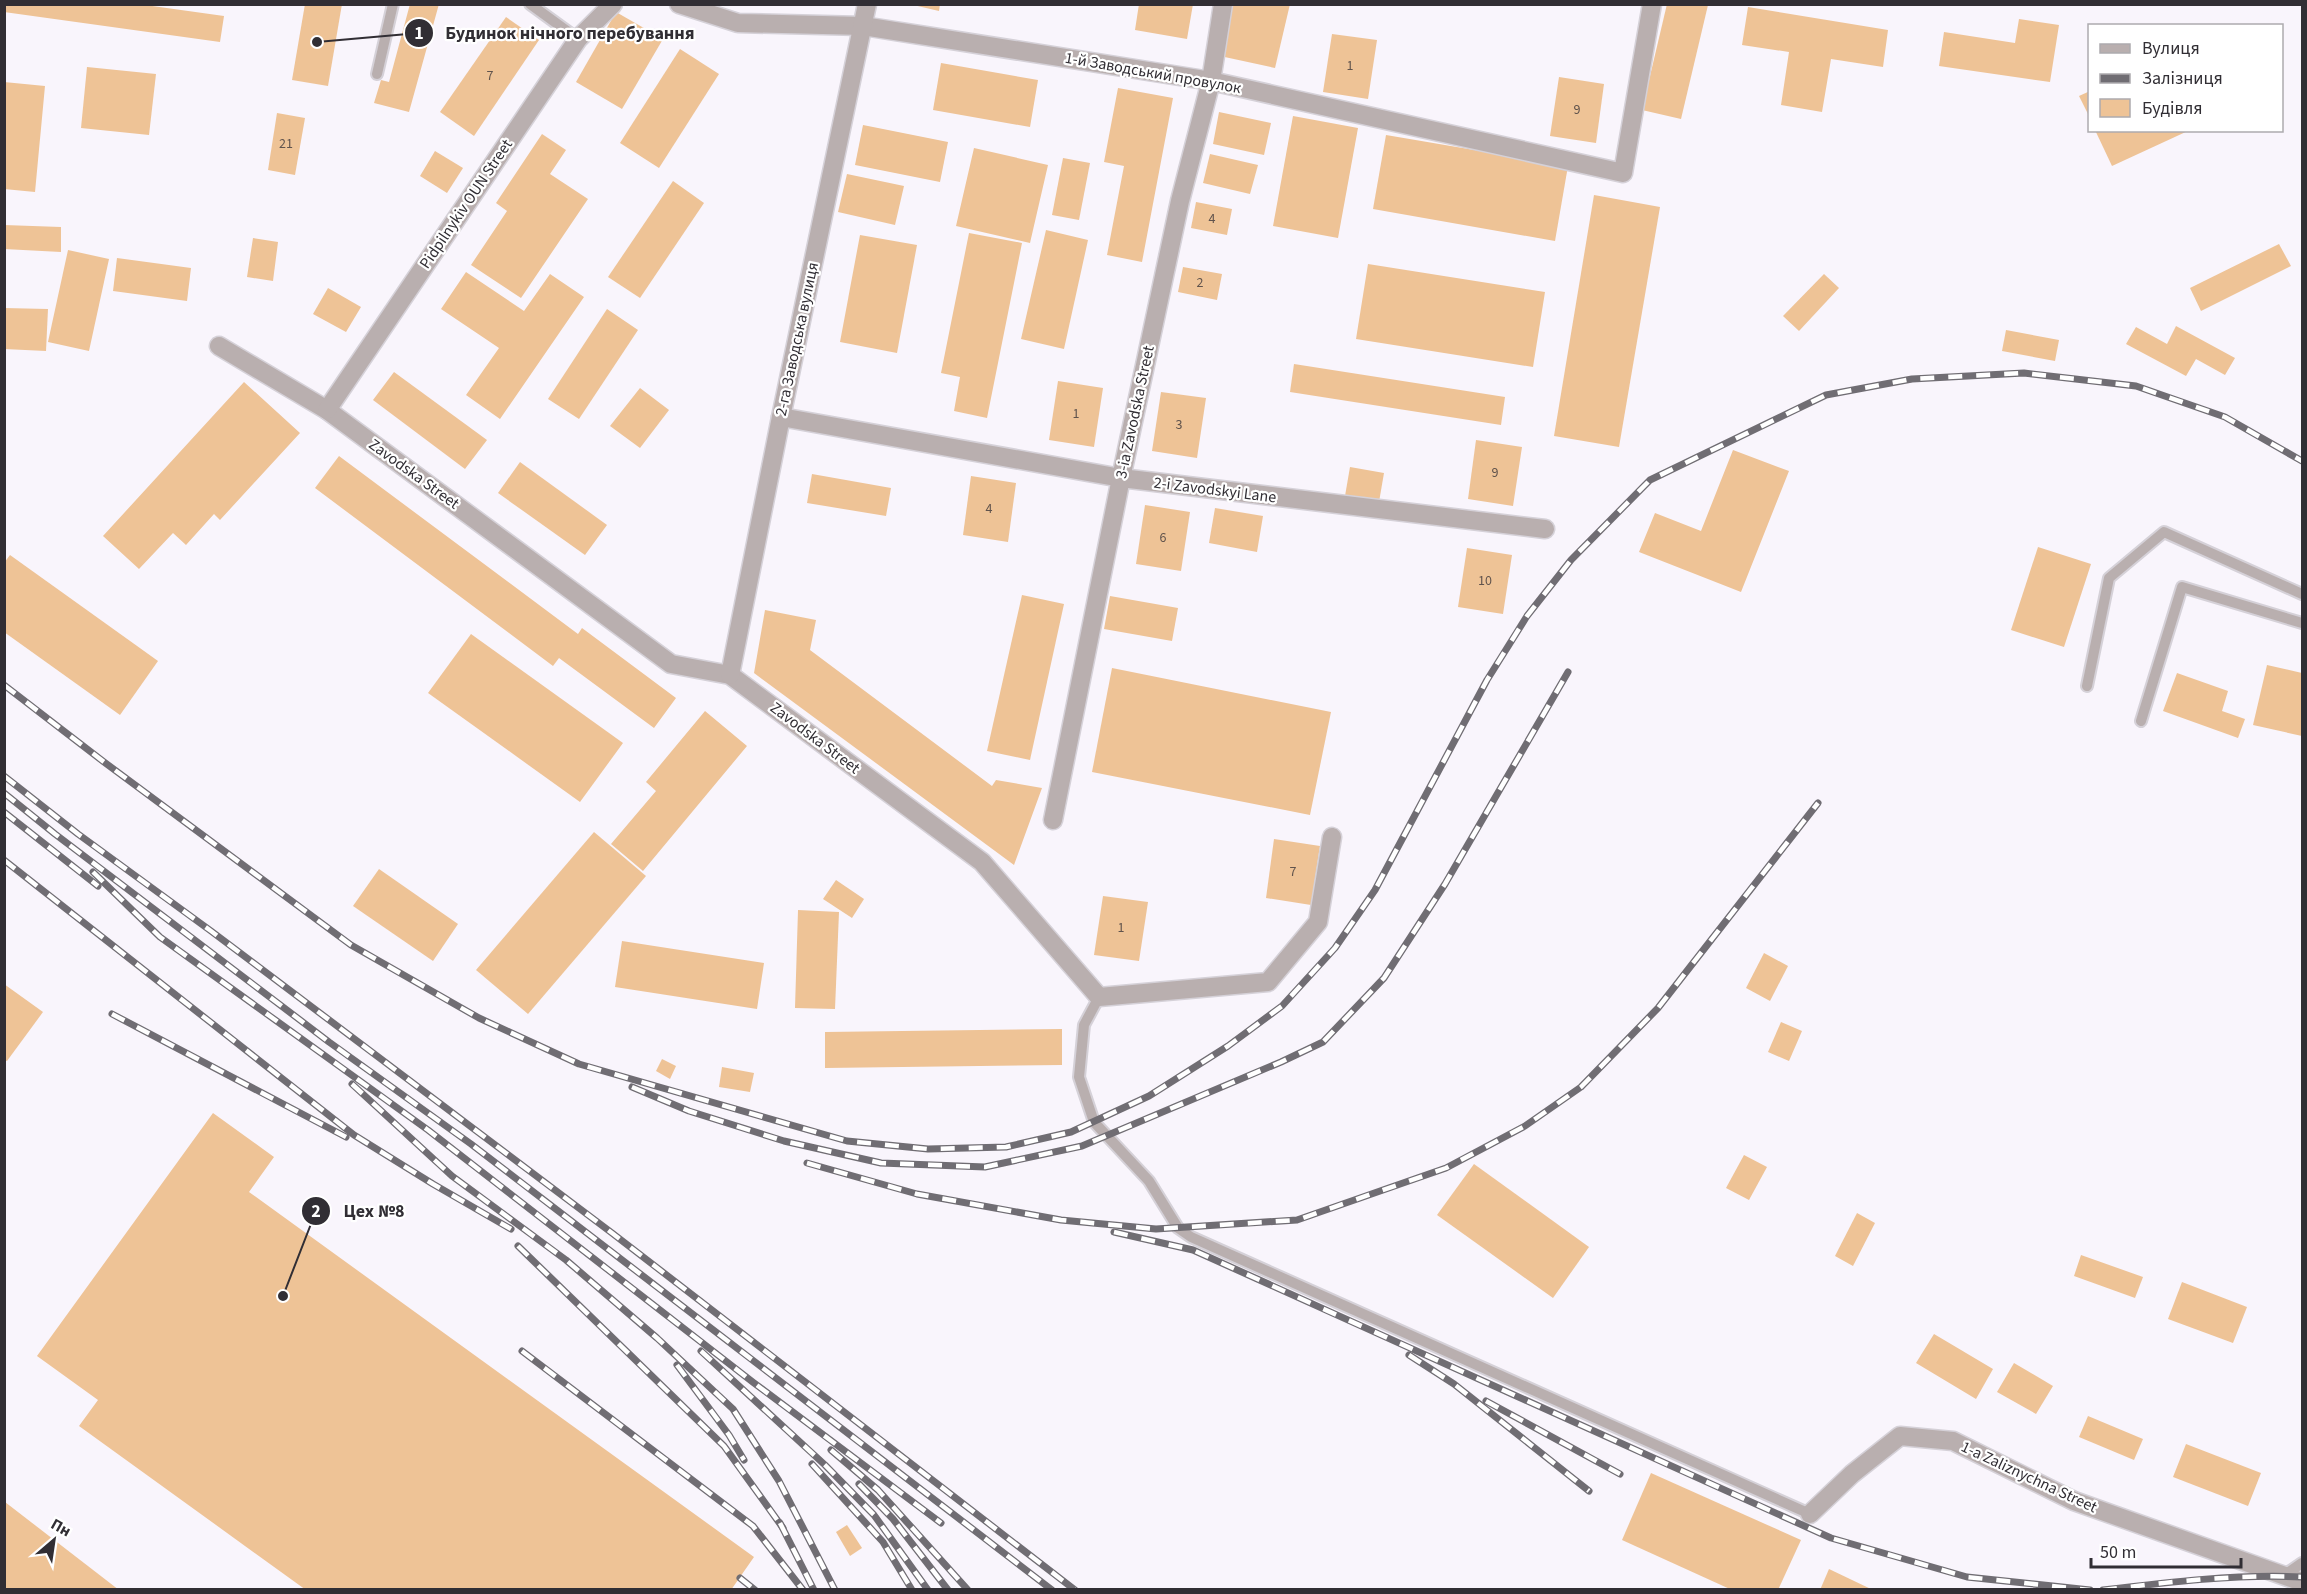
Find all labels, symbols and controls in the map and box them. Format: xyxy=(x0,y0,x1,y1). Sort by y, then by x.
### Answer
callout: Будинок нічного перебування xyxy=(404,15,707,51)
text: 1 xyxy=(414,21,424,46)
text: Будинок нічного перебування xyxy=(445,21,695,46)
legend xyxy=(2088,24,2283,132)
text: Вулиця xyxy=(2142,36,2200,61)
street label: 1-й Заводський провулок xyxy=(1063,47,1243,99)
house number: 1 xyxy=(1347,56,1354,76)
house number: 7 xyxy=(487,66,494,86)
text: Залізниця xyxy=(2142,66,2223,91)
text: Будівля xyxy=(2142,96,2202,121)
house number: 9 xyxy=(1574,100,1581,120)
house number: 21 xyxy=(279,134,293,154)
street label: Pidpilnykiv OUN Street xyxy=(414,134,518,273)
house number: 4 xyxy=(1209,209,1216,229)
street label: 2-га Заводська вулиця xyxy=(770,260,824,418)
house number: 2 xyxy=(1197,273,1204,293)
street label: 3-ia Zavodska Street xyxy=(1110,343,1160,480)
house number: 1 xyxy=(1073,404,1080,424)
house number: 3 xyxy=(1176,415,1183,435)
street label: Zavodska Street xyxy=(364,434,464,515)
house number: 9 xyxy=(1492,463,1499,483)
street label: 2-i Zavodskyi Lane xyxy=(1153,472,1278,508)
house number: 4 xyxy=(986,499,993,519)
house number: 6 xyxy=(1160,528,1167,548)
house number: 10 xyxy=(1478,571,1492,591)
street label: Zavodska Street xyxy=(766,697,865,779)
house number: 7 xyxy=(1290,862,1297,882)
house number: 1 xyxy=(1118,918,1125,938)
callout: Цех №8 xyxy=(301,1193,416,1229)
text: 2 xyxy=(311,1199,321,1224)
text: Цех №8 xyxy=(343,1199,405,1224)
street label: 1-a Zaliznychna Street xyxy=(1957,1436,2101,1518)
north arrow xyxy=(24,1510,84,1570)
text: Пн xyxy=(47,1513,75,1542)
scale bar xyxy=(2091,1531,2241,1569)
text: 50 m xyxy=(2100,1540,2136,1565)

